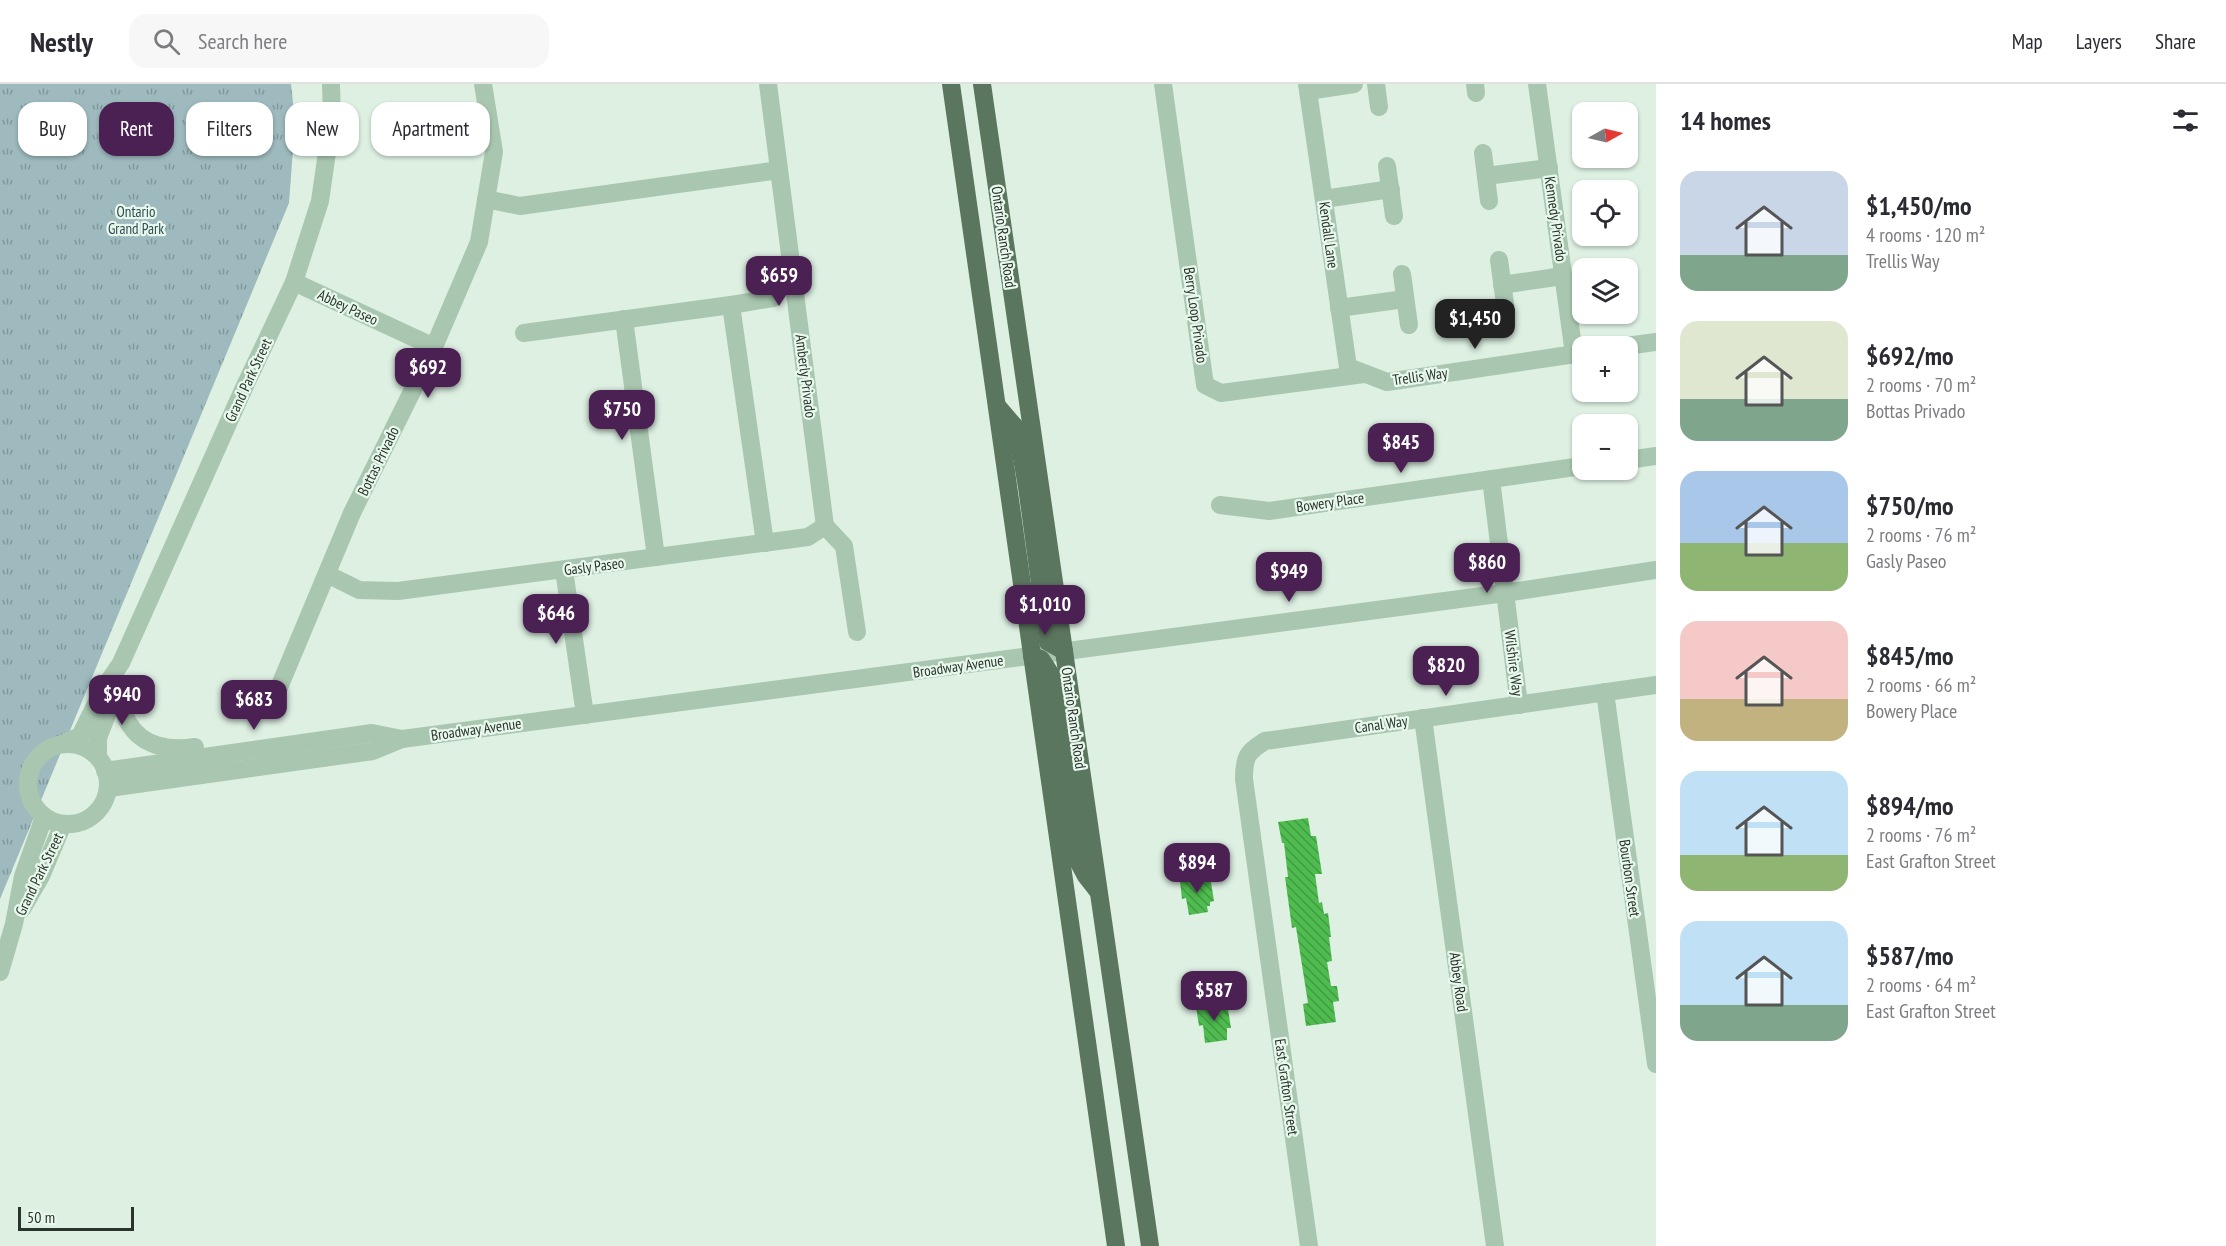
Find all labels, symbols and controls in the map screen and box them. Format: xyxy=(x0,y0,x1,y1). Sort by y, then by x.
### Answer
search box xyxy=(129,14,549,68)
text: Nestly xyxy=(30,23,93,60)
icon: search xyxy=(150,25,183,58)
text: Search here xyxy=(198,27,287,55)
text: Map xyxy=(2012,28,2043,55)
text: Layers xyxy=(2076,28,2122,55)
text: Share xyxy=(2155,28,2196,55)
chip: Buy xyxy=(18,102,87,156)
chip: Rent xyxy=(99,102,174,156)
chip: Filters xyxy=(186,102,273,156)
chip: New xyxy=(285,102,359,156)
chip: Apartment xyxy=(371,102,490,156)
north arrow xyxy=(1572,102,1638,168)
map controls xyxy=(1572,102,1638,480)
text: 14 homes xyxy=(1680,104,1771,137)
icon: filters xyxy=(2169,104,2202,137)
street label: Kennedy Privado xyxy=(1541,175,1571,263)
button: locate xyxy=(1572,180,1638,246)
street label: Ontario Ranch Road xyxy=(987,185,1021,289)
text: $1,450/mo xyxy=(1866,189,1972,222)
icon: home xyxy=(1728,195,1800,267)
street label: Kendall Lane xyxy=(1315,200,1343,270)
park label: Ontario Grand Park xyxy=(108,202,164,238)
text: 4 rooms · 120 m² xyxy=(1866,222,1985,248)
text: Trellis Way xyxy=(1866,248,1940,274)
pin: $659 xyxy=(743,256,815,307)
button: layers xyxy=(1572,258,1638,324)
text: $659 xyxy=(760,262,798,288)
street label: Berry Loop Privado xyxy=(1180,266,1212,364)
street label: Abbey Paseo xyxy=(315,285,381,329)
pin: $1,450 xyxy=(1426,299,1524,350)
text: $1,450 xyxy=(1449,305,1501,331)
street label: Amberly Privado xyxy=(791,333,821,419)
street label: Grand Park Street xyxy=(220,335,276,425)
button: + xyxy=(1572,336,1638,402)
text: $692/mo xyxy=(1866,339,1954,372)
icon: home xyxy=(1728,345,1800,417)
pin: $692 xyxy=(392,348,464,399)
text: $692 xyxy=(409,354,447,380)
street label: Trellis Way xyxy=(1391,363,1449,389)
text: 2 rooms · 70 m² xyxy=(1866,372,1976,398)
pin: $750 xyxy=(586,390,658,441)
text: $750 xyxy=(603,396,641,422)
text: Bottas Privado xyxy=(1866,398,1965,424)
button: − xyxy=(1572,414,1638,480)
street label: Bottas Privado xyxy=(353,423,403,499)
pin: $845 xyxy=(1365,423,1437,474)
text: $845 xyxy=(1382,429,1420,455)
street label: Bowery Place xyxy=(1295,488,1365,516)
text: $750/mo xyxy=(1866,489,1954,522)
icon: home xyxy=(1728,495,1800,567)
text: 2 rooms · 76 m² xyxy=(1866,522,1976,548)
pin: $860 xyxy=(1451,543,1523,594)
text: Gasly Paseo xyxy=(1866,548,1946,574)
text: $860 xyxy=(1468,549,1506,575)
pin: $949 xyxy=(1253,552,1325,603)
street label: Gasly Paseo xyxy=(563,553,625,579)
text: $949 xyxy=(1270,558,1308,584)
pin: $1,010 xyxy=(996,585,1094,636)
text: $1,010 xyxy=(1019,591,1071,617)
pin: $646 xyxy=(520,594,592,645)
text: $646 xyxy=(537,600,575,626)
street label: Wilshire Way xyxy=(1501,629,1528,697)
text: $845/mo xyxy=(1866,639,1954,672)
icon: home xyxy=(1728,645,1800,717)
pin: $820 xyxy=(1410,646,1482,697)
street label: Broadway Avenue xyxy=(912,650,1004,682)
text: $820 xyxy=(1427,652,1465,678)
street label: Ontario Ranch Road xyxy=(1057,666,1091,770)
text: 2 rooms · 66 m² xyxy=(1866,672,1976,698)
pin: $940 xyxy=(86,675,158,726)
pin: $683 xyxy=(218,680,290,731)
text: $940 xyxy=(103,681,141,707)
text: $683 xyxy=(235,686,273,712)
text: Bowery Place xyxy=(1866,698,1957,724)
street label: Canal Way xyxy=(1353,711,1409,737)
street label: Broadway Avenue xyxy=(430,713,522,745)
text: $894/mo xyxy=(1866,789,1954,822)
icon: home xyxy=(1728,795,1800,867)
text: 2 rooms · 76 m² xyxy=(1866,822,1976,848)
street label: Grand Park Street xyxy=(11,829,67,919)
street label: Bourbon Street xyxy=(1615,838,1645,918)
pin: $894 xyxy=(1161,843,1233,894)
text: East Grafton Street xyxy=(1866,848,1996,874)
text: $894 xyxy=(1178,849,1216,875)
text: $587/mo xyxy=(1866,939,1954,972)
icon: home xyxy=(1728,945,1800,1017)
street label: Abbey Road xyxy=(1445,951,1473,1013)
pin: $587 xyxy=(1178,971,1250,1022)
text: 2 rooms · 64 m² xyxy=(1866,972,1976,998)
text: $587 xyxy=(1195,977,1233,1003)
text: East Grafton Street xyxy=(1866,998,1996,1024)
street label: East Grafton Street xyxy=(1271,1038,1303,1136)
scale bar xyxy=(18,1204,134,1232)
text: 50 m xyxy=(27,1207,55,1227)

